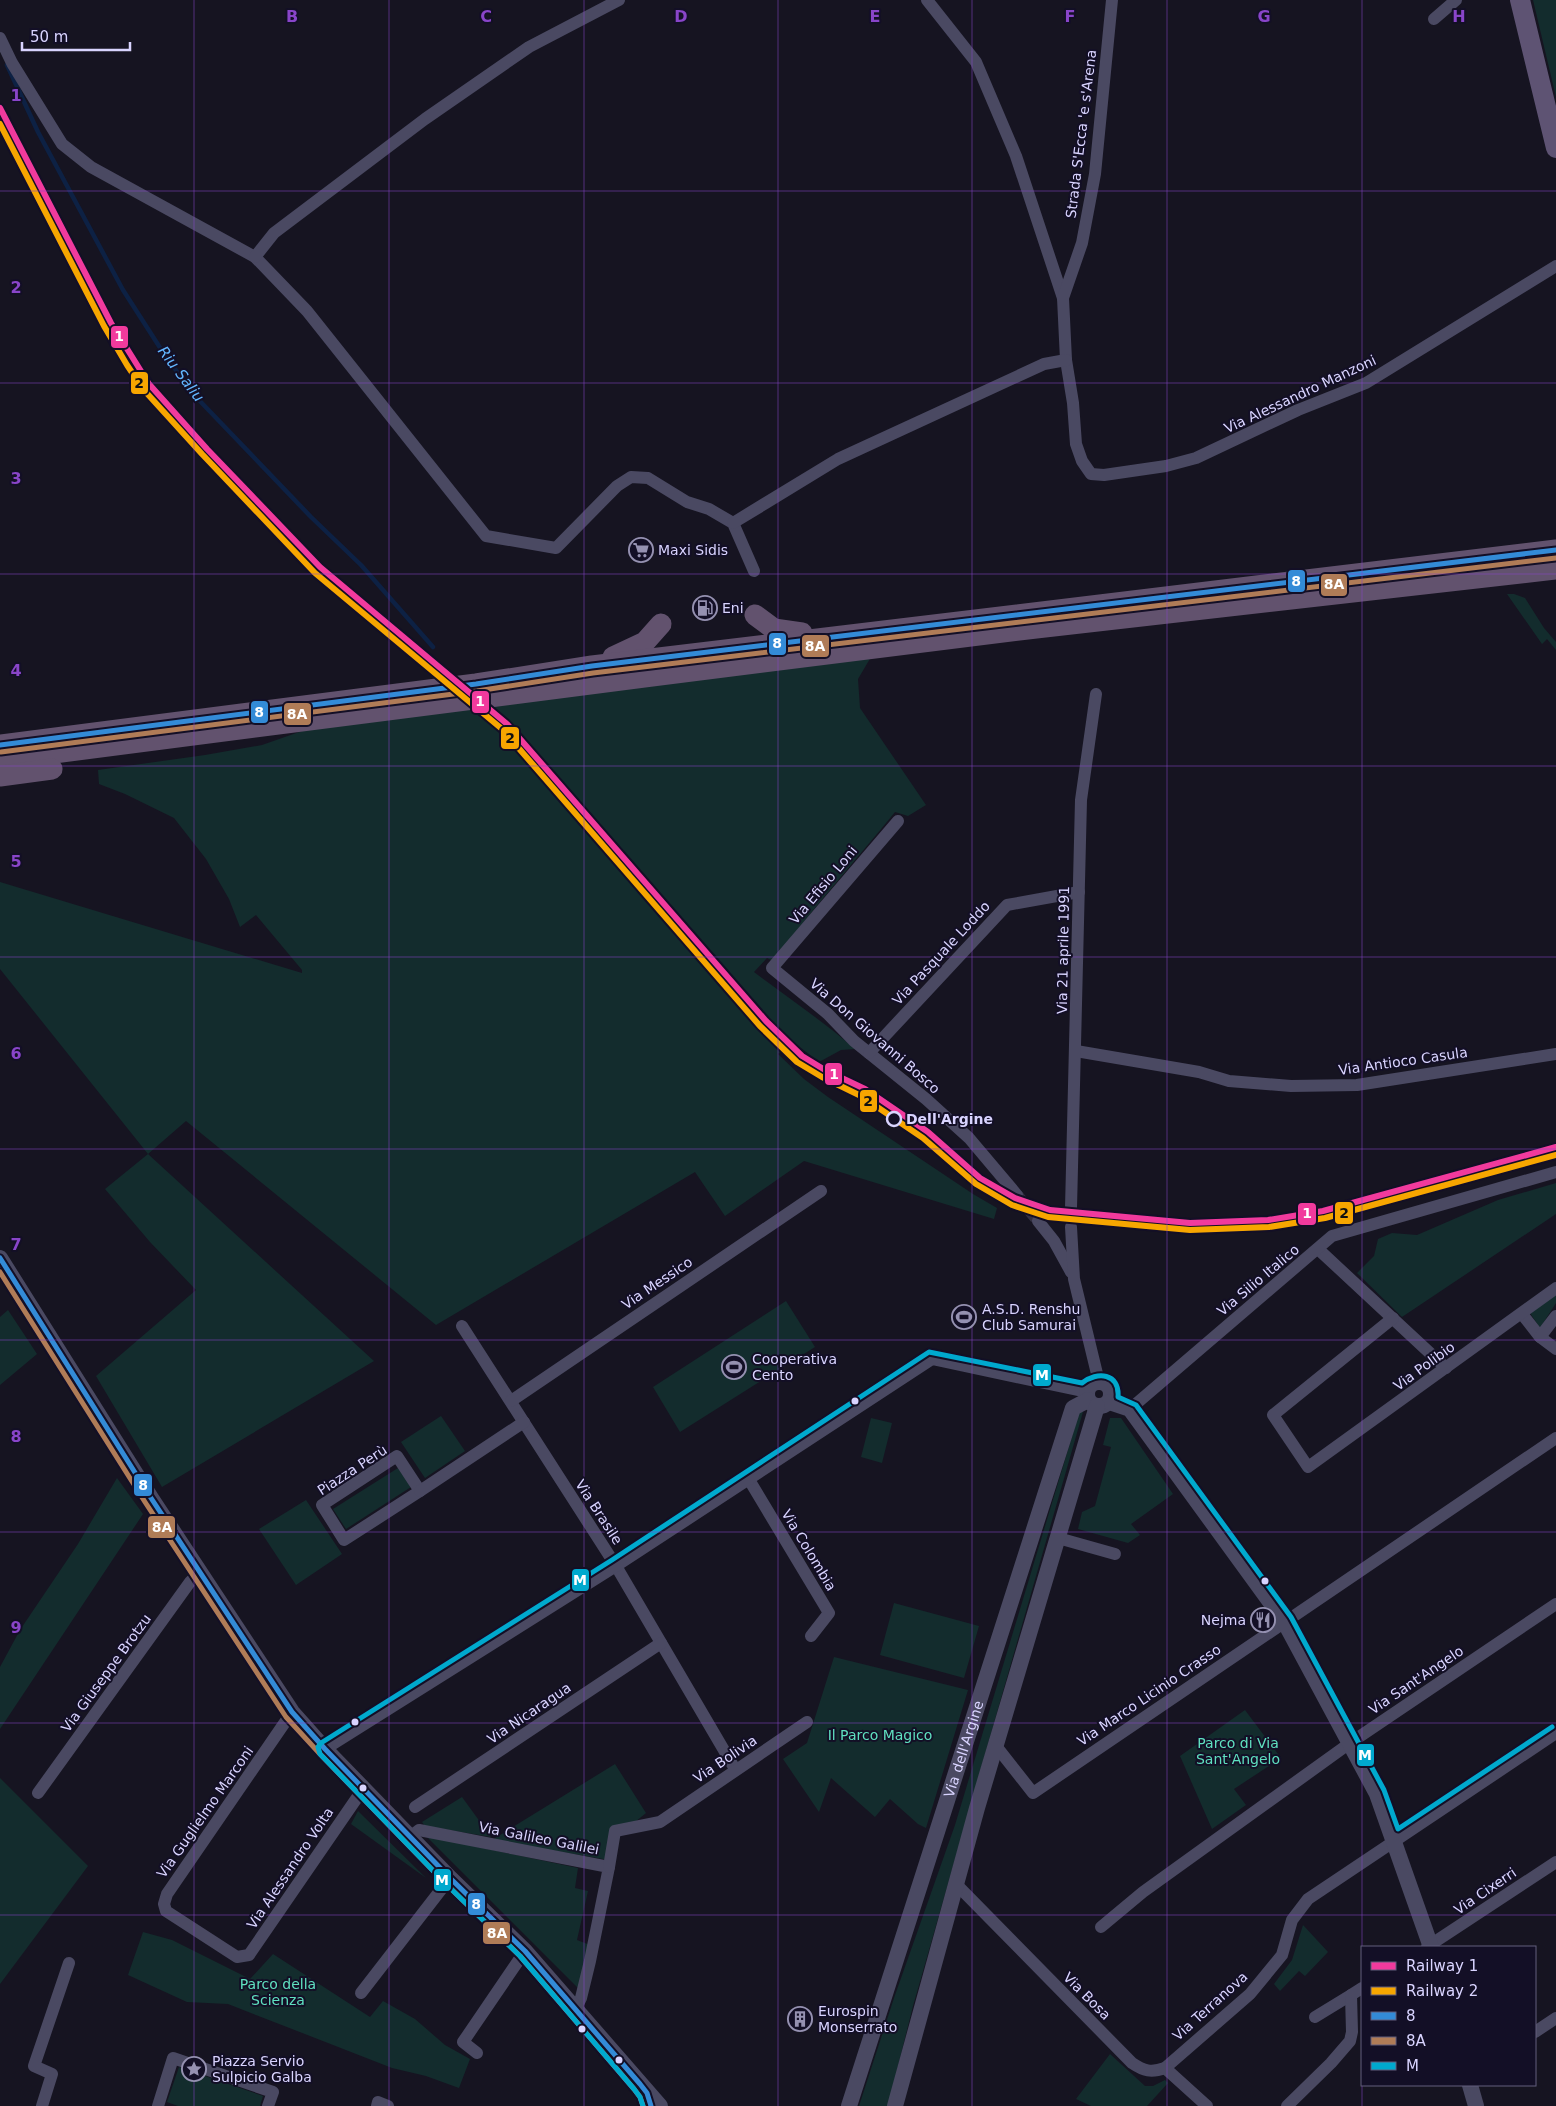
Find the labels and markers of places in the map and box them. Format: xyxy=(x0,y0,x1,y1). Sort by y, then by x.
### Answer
supermarket icon: Maxi Sidis xyxy=(628,537,654,563)
place label: Maxi Sidis xyxy=(658,542,728,558)
fuel station icon: Eni xyxy=(692,595,718,621)
place label: Eni xyxy=(722,600,744,616)
marker: Dell'Argine xyxy=(886,1111,902,1127)
place label: Dell'Argine xyxy=(906,1111,993,1127)
place label: A.S.D. Renshu Club Samurai xyxy=(982,1301,1080,1333)
sports icon: A.S.D. Renshu Club Samurai xyxy=(951,1304,977,1330)
place label: Cooperativa Cento xyxy=(752,1351,837,1383)
sports icon: Cooperativa Cento xyxy=(721,1354,747,1380)
unlabelled marker xyxy=(850,1396,860,1406)
unlabelled marker xyxy=(1260,1576,1270,1586)
restaurant icon: Nejma xyxy=(1250,1607,1276,1633)
place label: Nejma xyxy=(1201,1612,1246,1628)
unlabelled marker xyxy=(350,1717,360,1727)
unlabelled marker xyxy=(358,1783,368,1793)
place label: Eurospin Monserrato xyxy=(818,2003,897,2035)
building icon: Eurospin Monserrato xyxy=(787,2006,813,2032)
unlabelled marker xyxy=(577,2024,587,2034)
place label: Piazza Servio Sulpicio Galba xyxy=(212,2053,312,2085)
unlabelled marker xyxy=(614,2055,624,2065)
place icon: Piazza Servio Sulpicio Galba xyxy=(181,2056,207,2082)

